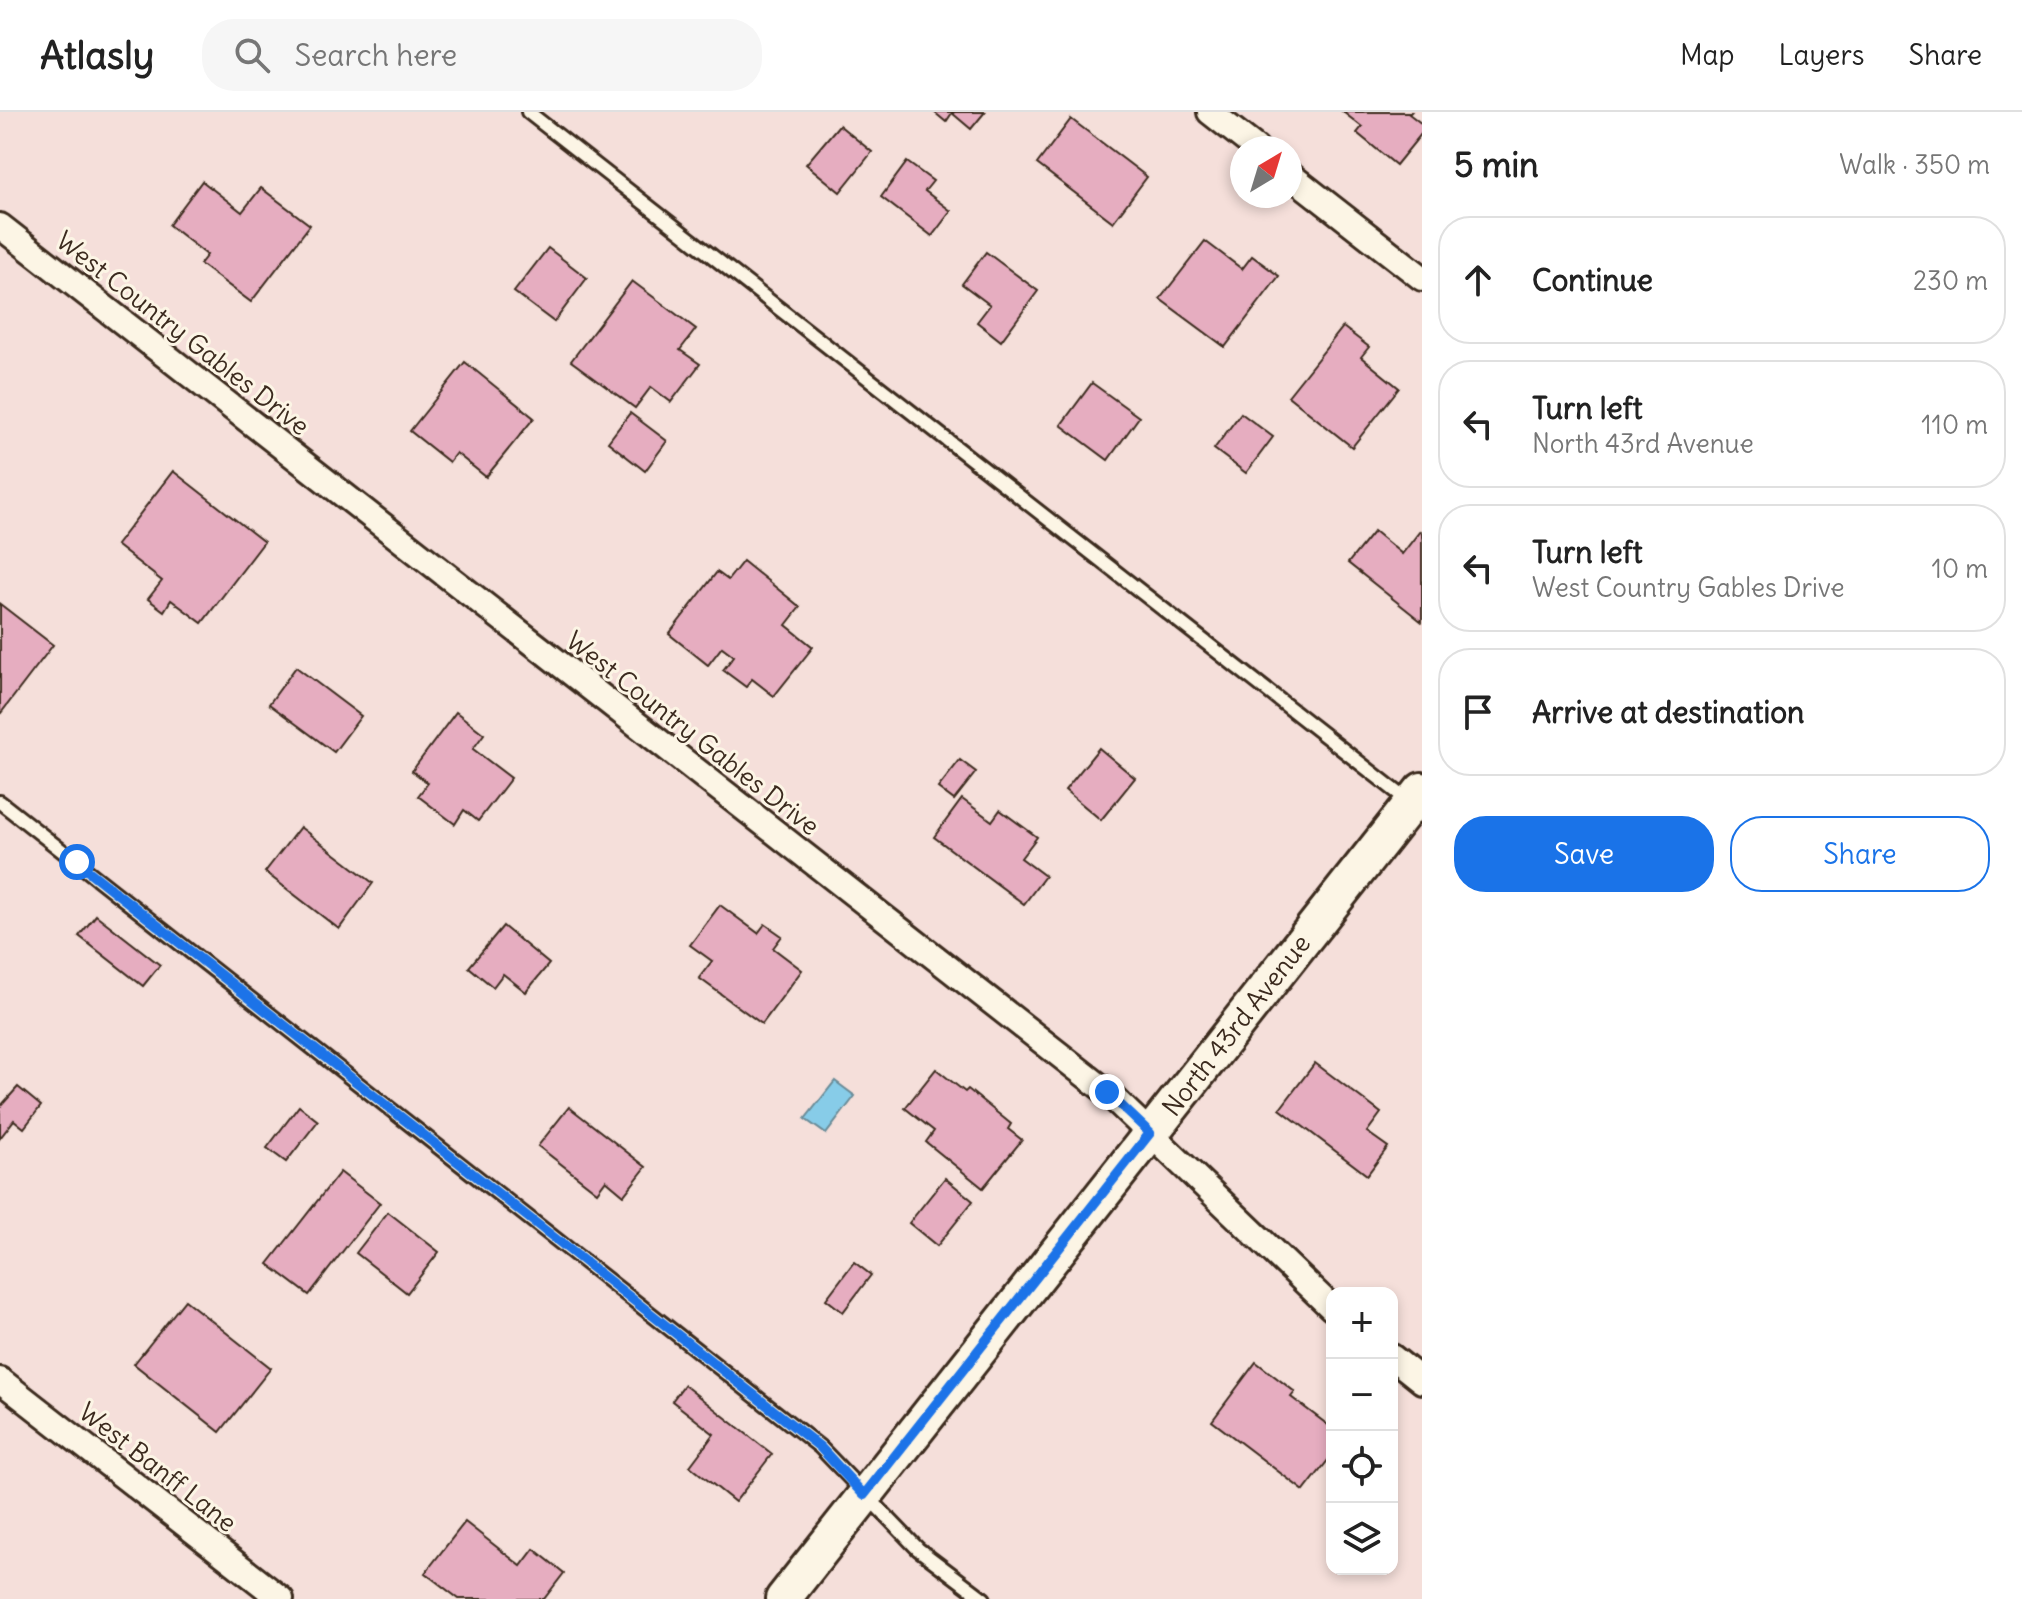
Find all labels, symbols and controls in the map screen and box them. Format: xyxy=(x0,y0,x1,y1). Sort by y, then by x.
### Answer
search box xyxy=(202,19,762,91)
text: Atlasly xyxy=(40,32,154,79)
icon: search xyxy=(230,33,274,77)
text: Search here xyxy=(294,36,457,74)
text: Map xyxy=(1680,37,1735,73)
text: Layers xyxy=(1779,37,1865,73)
text: Share xyxy=(1909,37,1982,73)
north arrow xyxy=(1230,136,1302,208)
text: 5 min xyxy=(1454,143,1539,186)
text: Walk · 350 m xyxy=(1839,148,1990,181)
street label: West Country Gables Drive xyxy=(50,224,316,442)
icon: ahead xyxy=(1456,258,1500,302)
text: Continue xyxy=(1532,261,1653,299)
text: 230 m xyxy=(1913,264,1988,297)
text: Turn left xyxy=(1532,389,1643,427)
icon: left xyxy=(1456,402,1500,446)
text: 110 m xyxy=(1921,408,1988,441)
text: North 43rd Avenue xyxy=(1532,427,1754,460)
text: Turn left xyxy=(1532,533,1643,571)
icon: left xyxy=(1456,546,1500,590)
text: 10 m xyxy=(1932,552,1988,585)
text: West Country Gables Drive xyxy=(1532,571,1845,604)
street label: West Country Gables Drive xyxy=(560,624,826,842)
icon: arrive xyxy=(1456,690,1500,734)
text: Arrive at destination xyxy=(1532,693,1804,731)
button: Save xyxy=(1454,816,1714,892)
button: Share xyxy=(1730,816,1990,892)
route start xyxy=(59,844,95,880)
street label: North 43rd Avenue xyxy=(1155,928,1317,1122)
route end xyxy=(1089,1074,1125,1110)
map controls xyxy=(1326,1287,1398,1575)
button: + xyxy=(1326,1287,1398,1359)
button: − xyxy=(1326,1359,1398,1431)
street label: West Banff Lane xyxy=(72,1395,244,1539)
button: locate xyxy=(1326,1431,1398,1503)
button: layers xyxy=(1326,1503,1398,1575)

